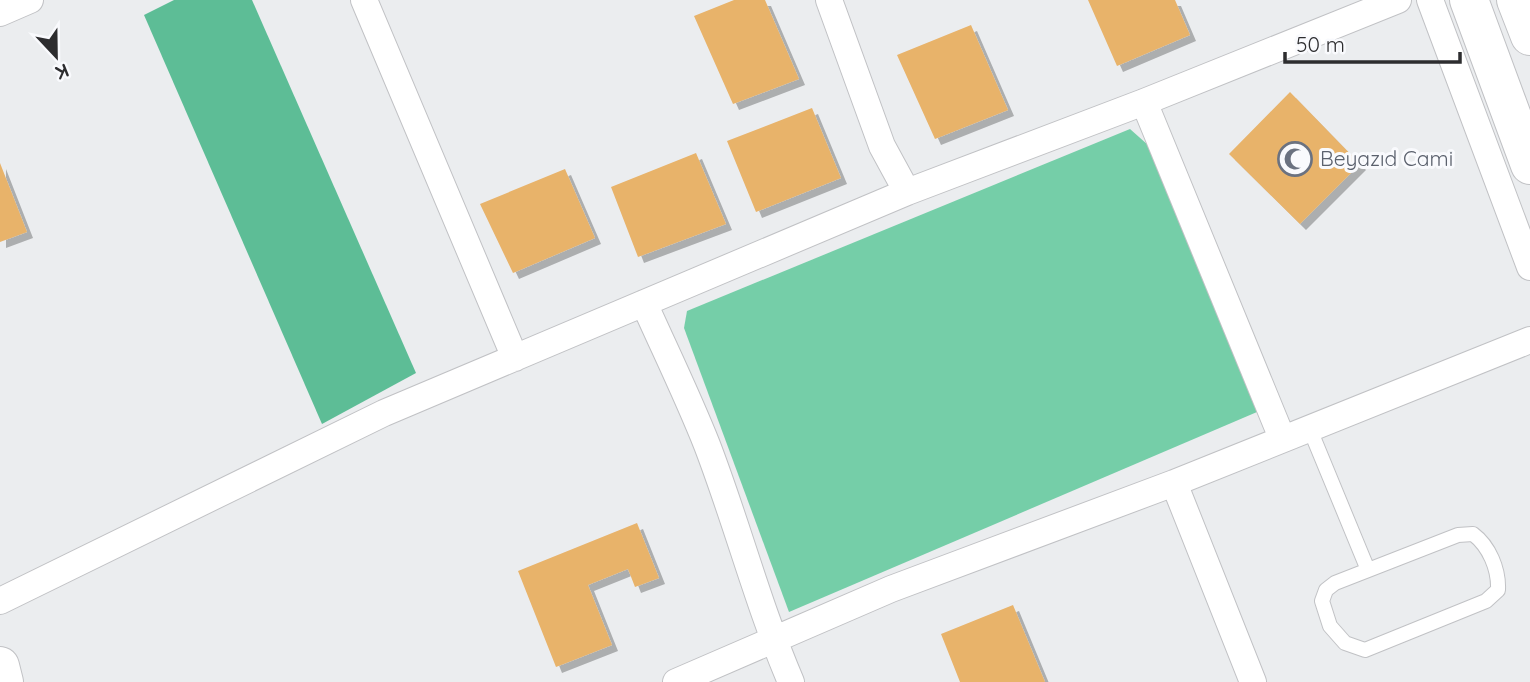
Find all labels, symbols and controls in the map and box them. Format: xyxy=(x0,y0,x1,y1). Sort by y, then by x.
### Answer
north arrow xyxy=(21,21,91,91)
scale bar xyxy=(1285,21,1460,65)
text: 50 m xyxy=(1296,31,1345,57)
text: K xyxy=(52,58,73,85)
mosque icon: Beyazıd Cami xyxy=(1276,140,1314,178)
place label: Beyazıd Cami xyxy=(1320,145,1453,171)

